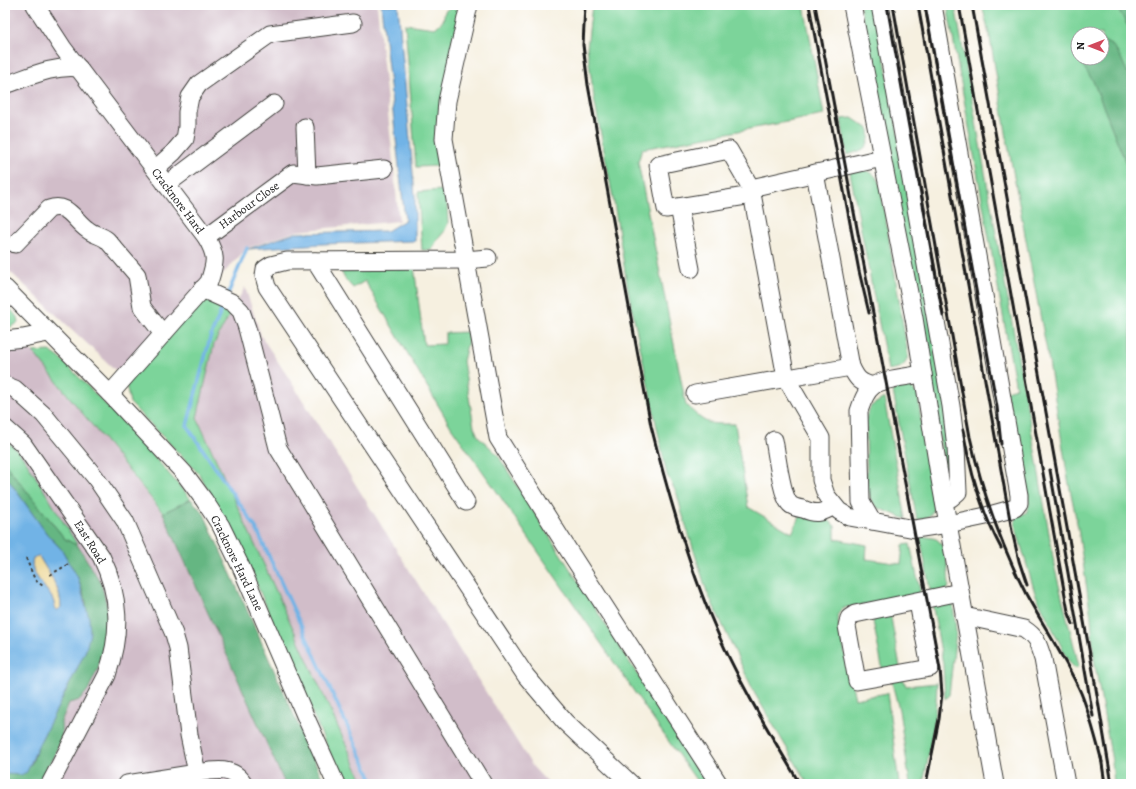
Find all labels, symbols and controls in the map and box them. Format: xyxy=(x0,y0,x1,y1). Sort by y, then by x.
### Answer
north arrow xyxy=(1070,26,1110,66)
text: N xyxy=(1073,42,1088,50)
street label: Cracknore Hard xyxy=(148,165,208,238)
street label: Harbour Close xyxy=(216,178,282,232)
street label: Cracknore Hard Lane xyxy=(207,513,267,613)
street label: East Road xyxy=(70,517,110,567)

